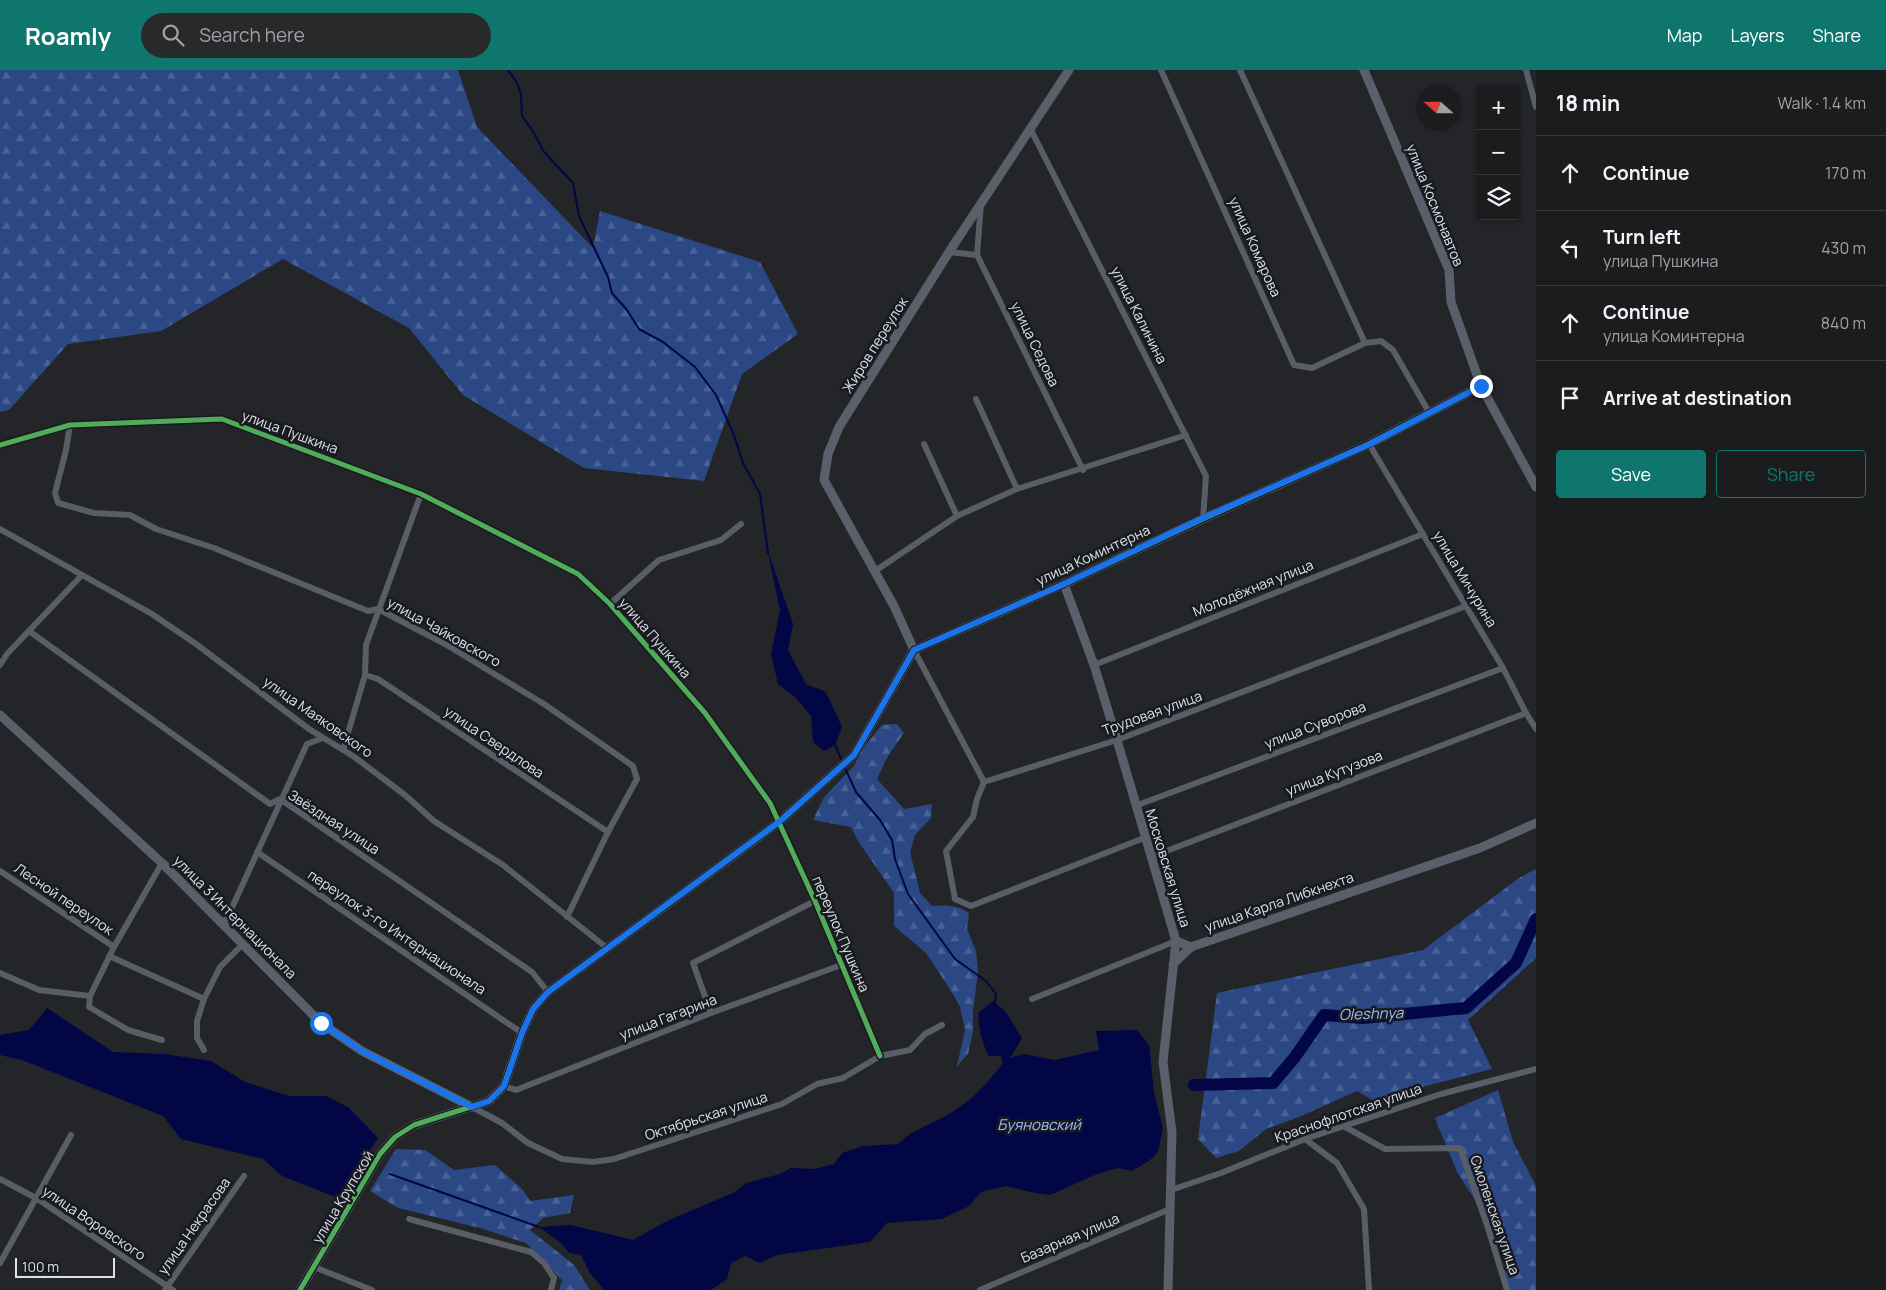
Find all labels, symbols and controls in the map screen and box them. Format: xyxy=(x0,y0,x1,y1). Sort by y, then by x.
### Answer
search box xyxy=(141,13,491,58)
text: Roamly xyxy=(25,19,111,52)
icon: search xyxy=(159,21,187,49)
text: Search here xyxy=(199,22,305,48)
text: Map xyxy=(1667,23,1702,47)
text: Layers xyxy=(1730,23,1784,47)
text: Share xyxy=(1812,23,1861,47)
north arrow xyxy=(1416,85,1461,130)
map controls xyxy=(1476,85,1521,220)
button: + xyxy=(1476,85,1521,130)
text: 18 min xyxy=(1556,89,1620,117)
text: Walk · 1.4 km xyxy=(1777,92,1866,114)
button: − xyxy=(1476,130,1521,175)
street label: улица Космонавтов xyxy=(1402,141,1469,269)
icon: ahead xyxy=(1556,159,1584,187)
text: Continue xyxy=(1603,160,1689,186)
text: 170 m xyxy=(1825,162,1866,184)
button: layers xyxy=(1476,175,1521,220)
street label: улица Комарова xyxy=(1225,194,1286,300)
text: Turn left xyxy=(1603,224,1681,250)
icon: left xyxy=(1556,234,1584,262)
text: 430 m xyxy=(1821,237,1866,259)
text: улица Пушкина xyxy=(1603,250,1718,272)
street label: улица Калинина xyxy=(1107,263,1172,367)
street label: Жиров переулок xyxy=(837,292,912,396)
street label: улица Седова xyxy=(1007,298,1064,390)
text: Continue xyxy=(1603,299,1689,325)
icon: ahead xyxy=(1556,309,1584,337)
text: 840 m xyxy=(1821,312,1866,334)
text: улица Коминтерна xyxy=(1603,325,1745,347)
route end xyxy=(1470,375,1493,398)
icon: arrive xyxy=(1556,384,1584,412)
text: Arrive at destination xyxy=(1603,385,1792,411)
street label: улица Пушкина xyxy=(239,405,341,458)
button: Save xyxy=(1556,450,1706,498)
button: Share xyxy=(1716,450,1866,498)
street label: улица Коминтерна xyxy=(1033,520,1153,589)
street label: улица Мичурина xyxy=(1429,527,1502,631)
street label: Молодёжная улица xyxy=(1190,555,1316,620)
street label: улица Чайковского xyxy=(384,592,504,671)
street label: улица Пушкина xyxy=(615,593,696,682)
street label: улица Маяковского xyxy=(260,672,377,762)
street label: Трудовая улица xyxy=(1099,686,1204,739)
street label: улица Суворова xyxy=(1261,696,1368,753)
street label: улица Свердлова xyxy=(441,701,548,782)
street label: улица Кутузова xyxy=(1283,745,1385,800)
street label: Звёздная улица xyxy=(285,785,384,858)
street label: Московская улица xyxy=(1141,806,1196,929)
street label: улица 3 Интернационала xyxy=(170,851,301,982)
street label: Лесной переулок xyxy=(11,858,119,939)
street label: переулок 3-го Интернационала xyxy=(305,865,490,998)
street label: улица Карла Либкнехта xyxy=(1202,867,1356,936)
street label: переулок Пушкина xyxy=(808,873,874,995)
street label: улица Гагарина xyxy=(616,989,719,1044)
water label: Oleshnya xyxy=(1338,1002,1404,1025)
route start xyxy=(310,1012,333,1035)
street label: Краснофлотская улица xyxy=(1272,1078,1424,1147)
street label: Октябрьская улица xyxy=(642,1087,770,1144)
water label: Буяновский xyxy=(997,1114,1082,1135)
street label: улица Крупской xyxy=(307,1147,378,1247)
street label: Смоленская улица xyxy=(1466,1153,1525,1277)
street label: улица Некрасова xyxy=(153,1173,234,1278)
street label: улица Воровского xyxy=(39,1181,150,1264)
street label: Базарная улица xyxy=(1018,1208,1122,1267)
scale bar xyxy=(15,1255,115,1278)
text: 100 m xyxy=(22,1257,59,1276)

